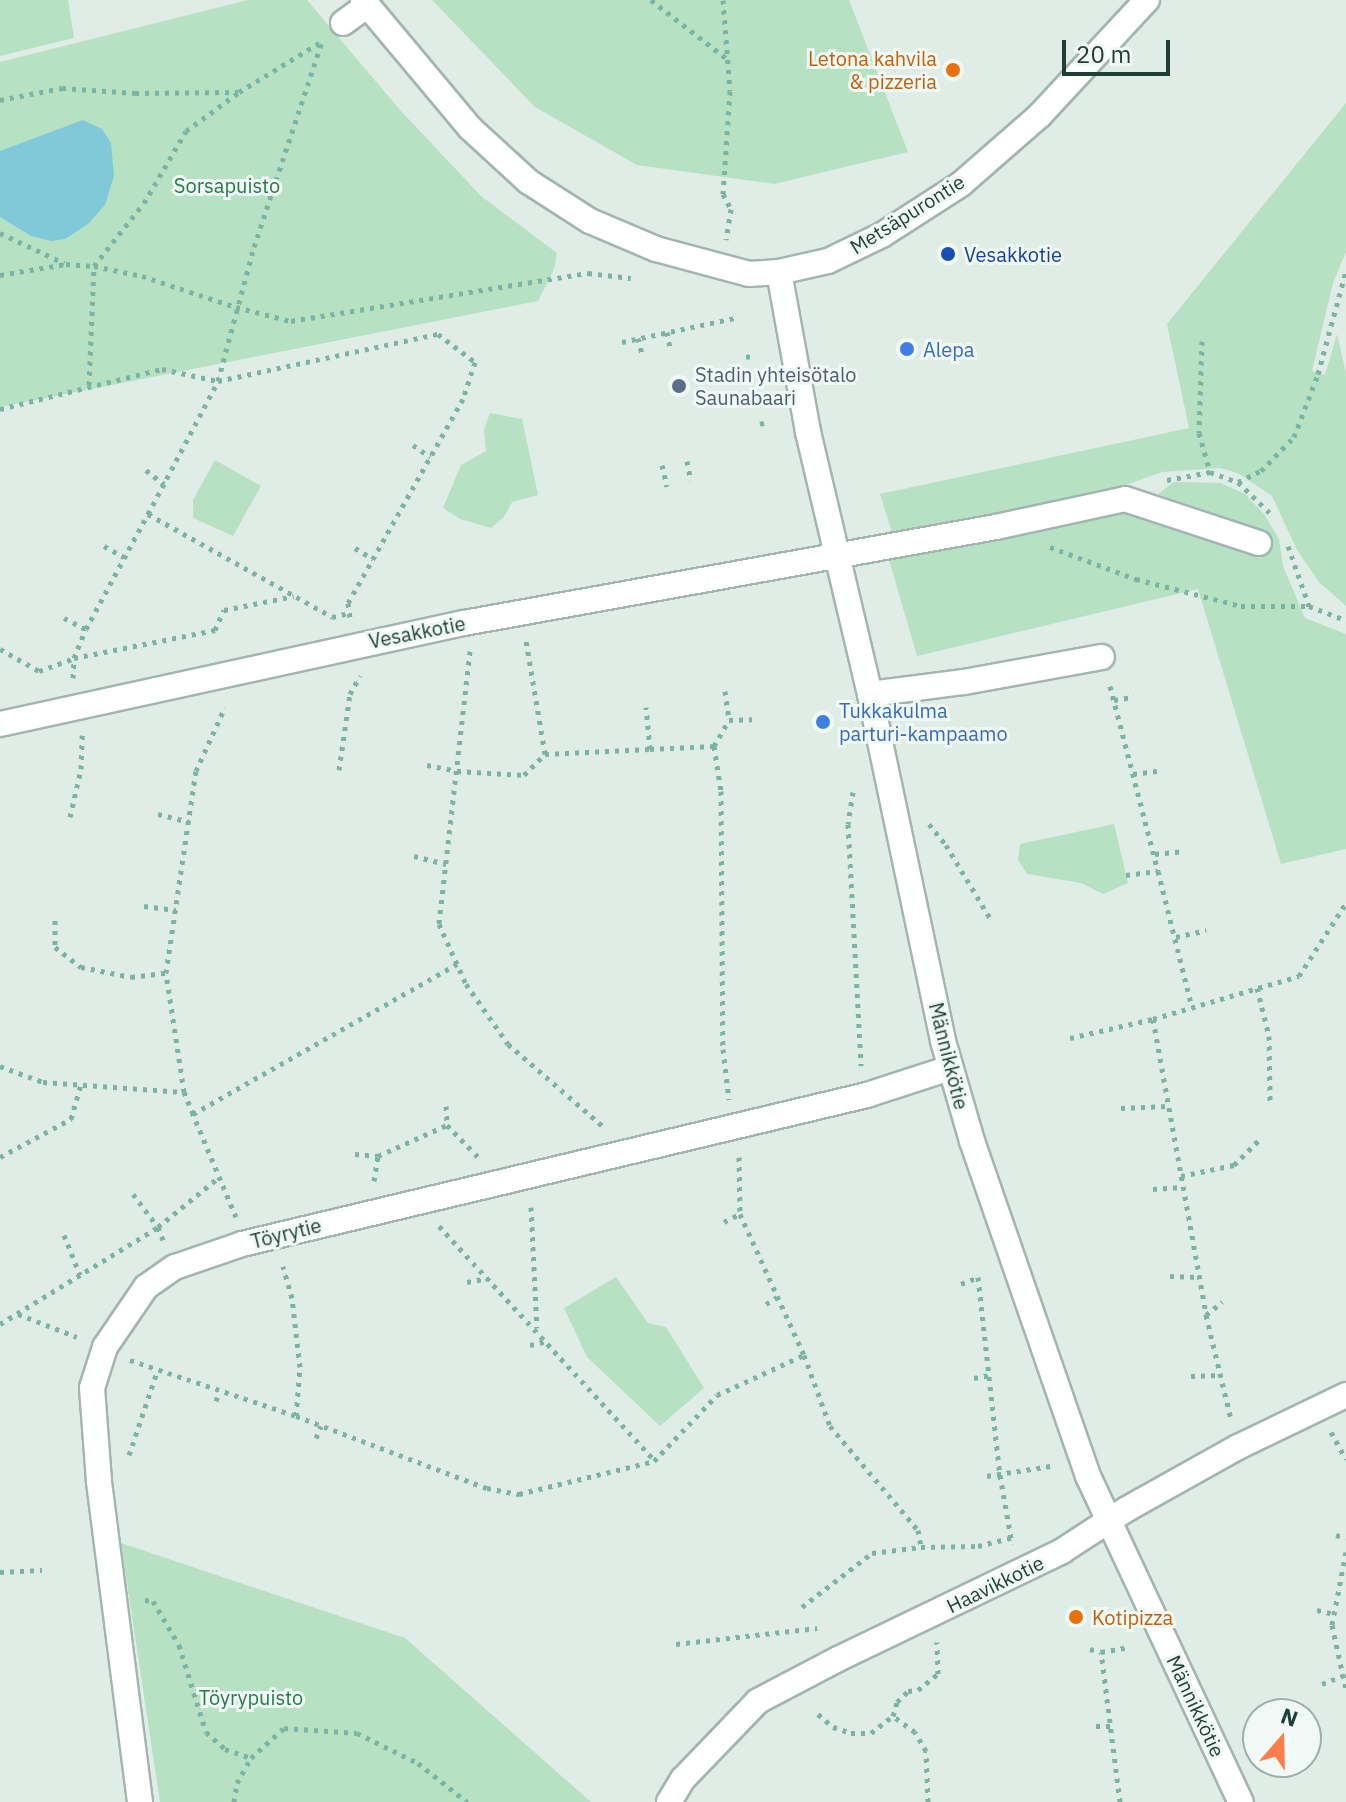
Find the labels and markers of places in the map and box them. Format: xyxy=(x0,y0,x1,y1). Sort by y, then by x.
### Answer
place label: Letona kahvila & pizzeria xyxy=(808,46,937,93)
marker: Letona kahvila & pizzeria xyxy=(944,61,962,79)
place label: Vesakkotie xyxy=(964,242,1062,266)
marker: Vesakkotie xyxy=(939,245,957,263)
place label: Alepa xyxy=(923,337,975,361)
marker: Alepa xyxy=(898,340,916,358)
place label: Stadin yhteisötalo Saunabaari xyxy=(695,362,857,409)
marker: Stadin yhteisötalo Saunabaari xyxy=(670,377,688,395)
place label: Tukkakulma parturi-kampaamo xyxy=(839,698,1008,745)
marker: Tukkakulma parturi-kampaamo xyxy=(814,713,832,731)
place label: Kotipizza xyxy=(1092,1605,1173,1629)
marker: Kotipizza xyxy=(1067,1608,1085,1626)

